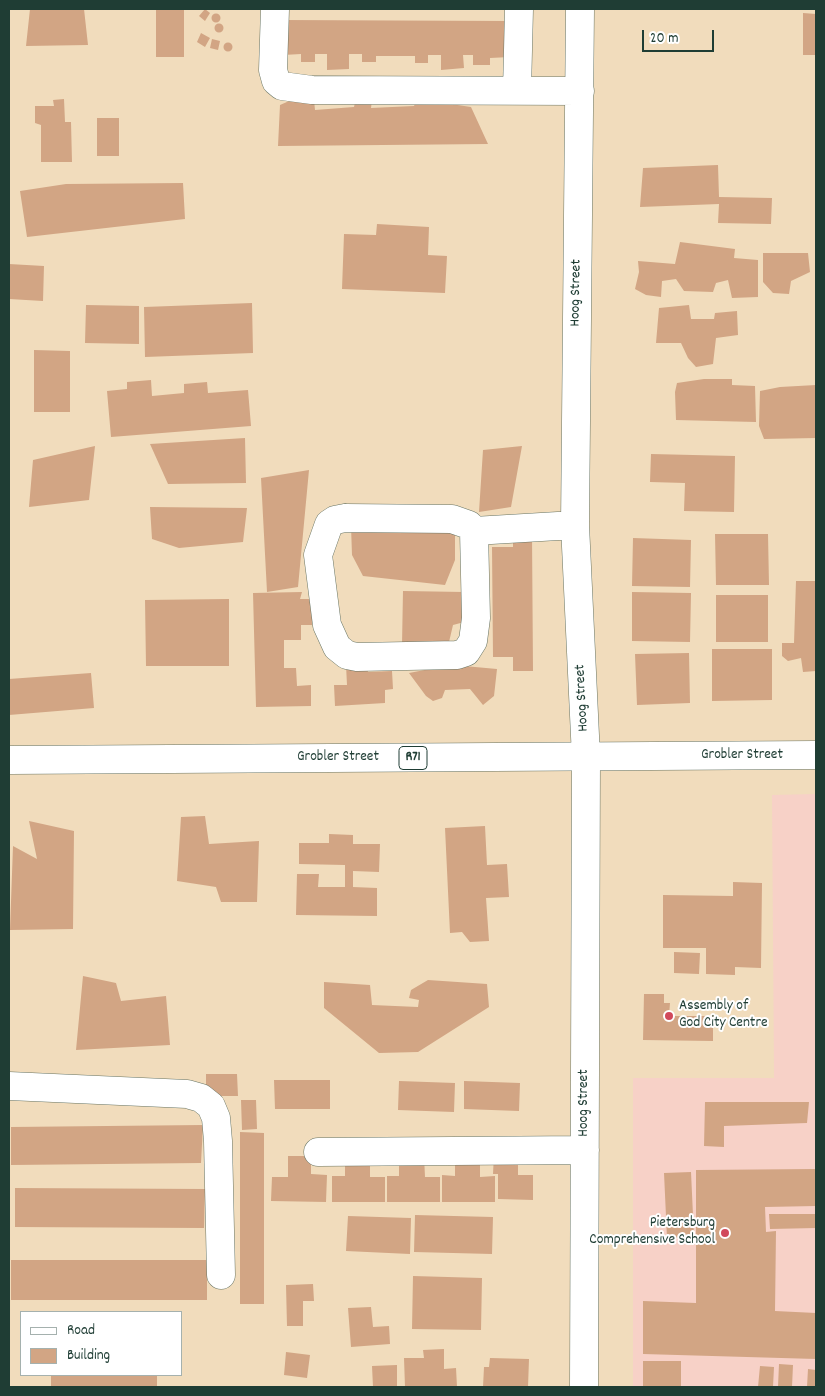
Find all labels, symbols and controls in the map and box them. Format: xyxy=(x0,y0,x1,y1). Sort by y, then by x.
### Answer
scale bar xyxy=(645,20,718,52)
text: 20 m xyxy=(650,28,678,50)
street label: Hoog Street xyxy=(567,259,587,327)
street label: Hoog Street xyxy=(572,664,594,732)
road number: R71 xyxy=(399,746,427,770)
street label: Grobler Street xyxy=(701,747,783,765)
street label: Grobler Street xyxy=(297,749,379,767)
place label: Assembly of God City Centre xyxy=(679,998,768,1033)
marker: Assembly of God City Centre xyxy=(663,1010,675,1022)
street label: Hoog Street xyxy=(576,1069,594,1137)
place label: Pietersburg Comprehensive School xyxy=(589,1215,715,1250)
marker: Pietersburg Comprehensive School xyxy=(719,1227,731,1239)
legend xyxy=(20,1311,182,1376)
text: Road xyxy=(67,1320,95,1342)
text: Building xyxy=(67,1345,110,1367)

